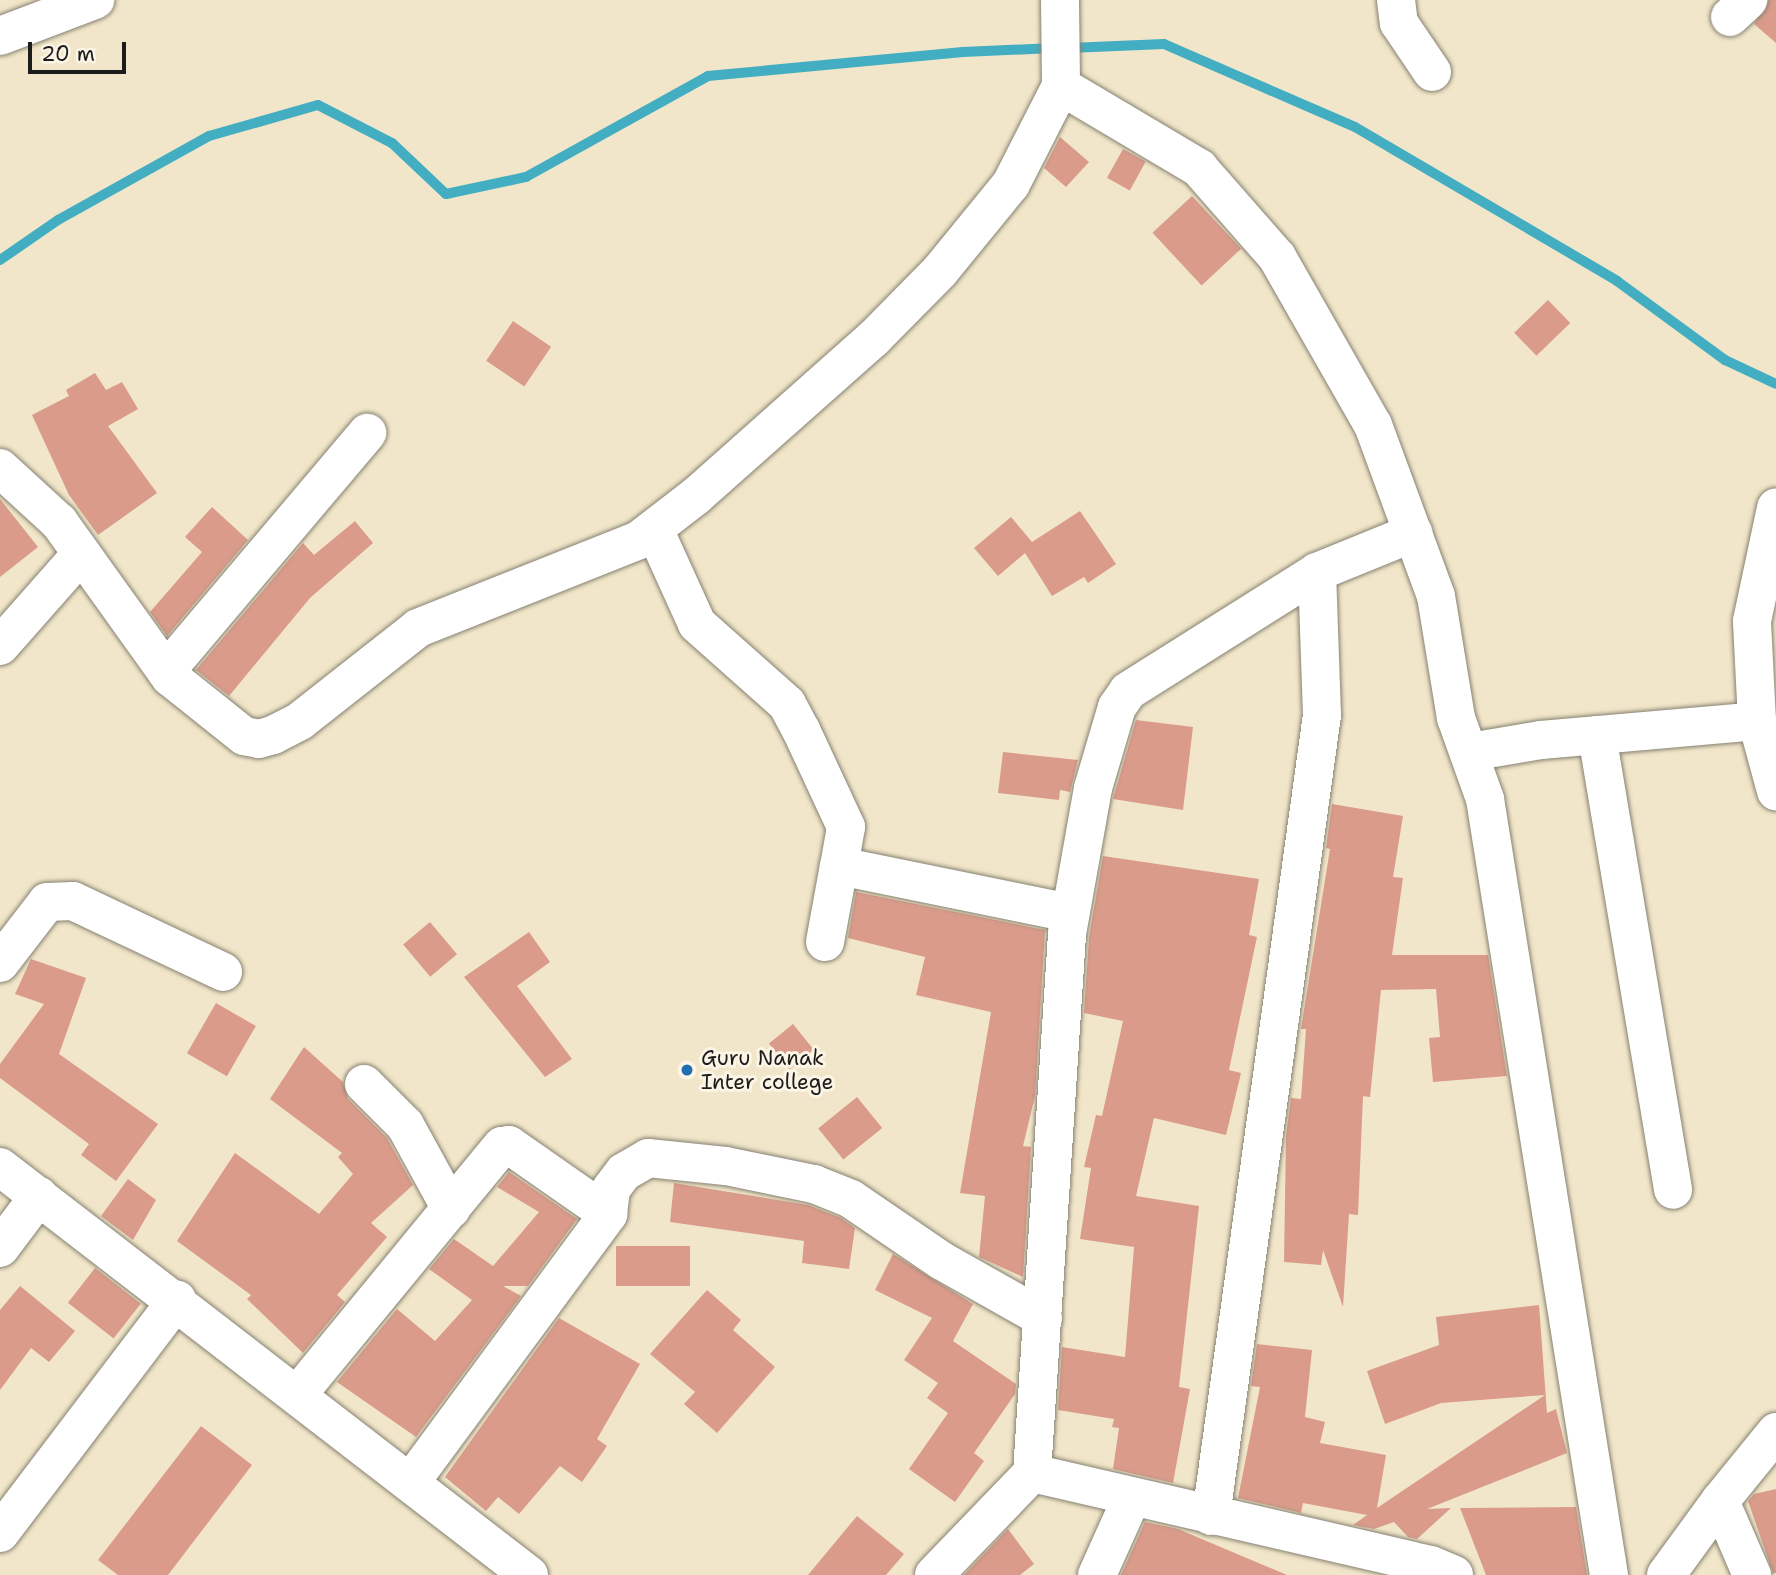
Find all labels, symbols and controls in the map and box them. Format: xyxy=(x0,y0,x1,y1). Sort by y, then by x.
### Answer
scale bar xyxy=(32,28,130,72)
text: 20 m xyxy=(41,40,95,68)
place label: Guru Nanak Inter college xyxy=(701,1045,833,1095)
marker: Guru Nanak Inter college xyxy=(679,1062,695,1078)

